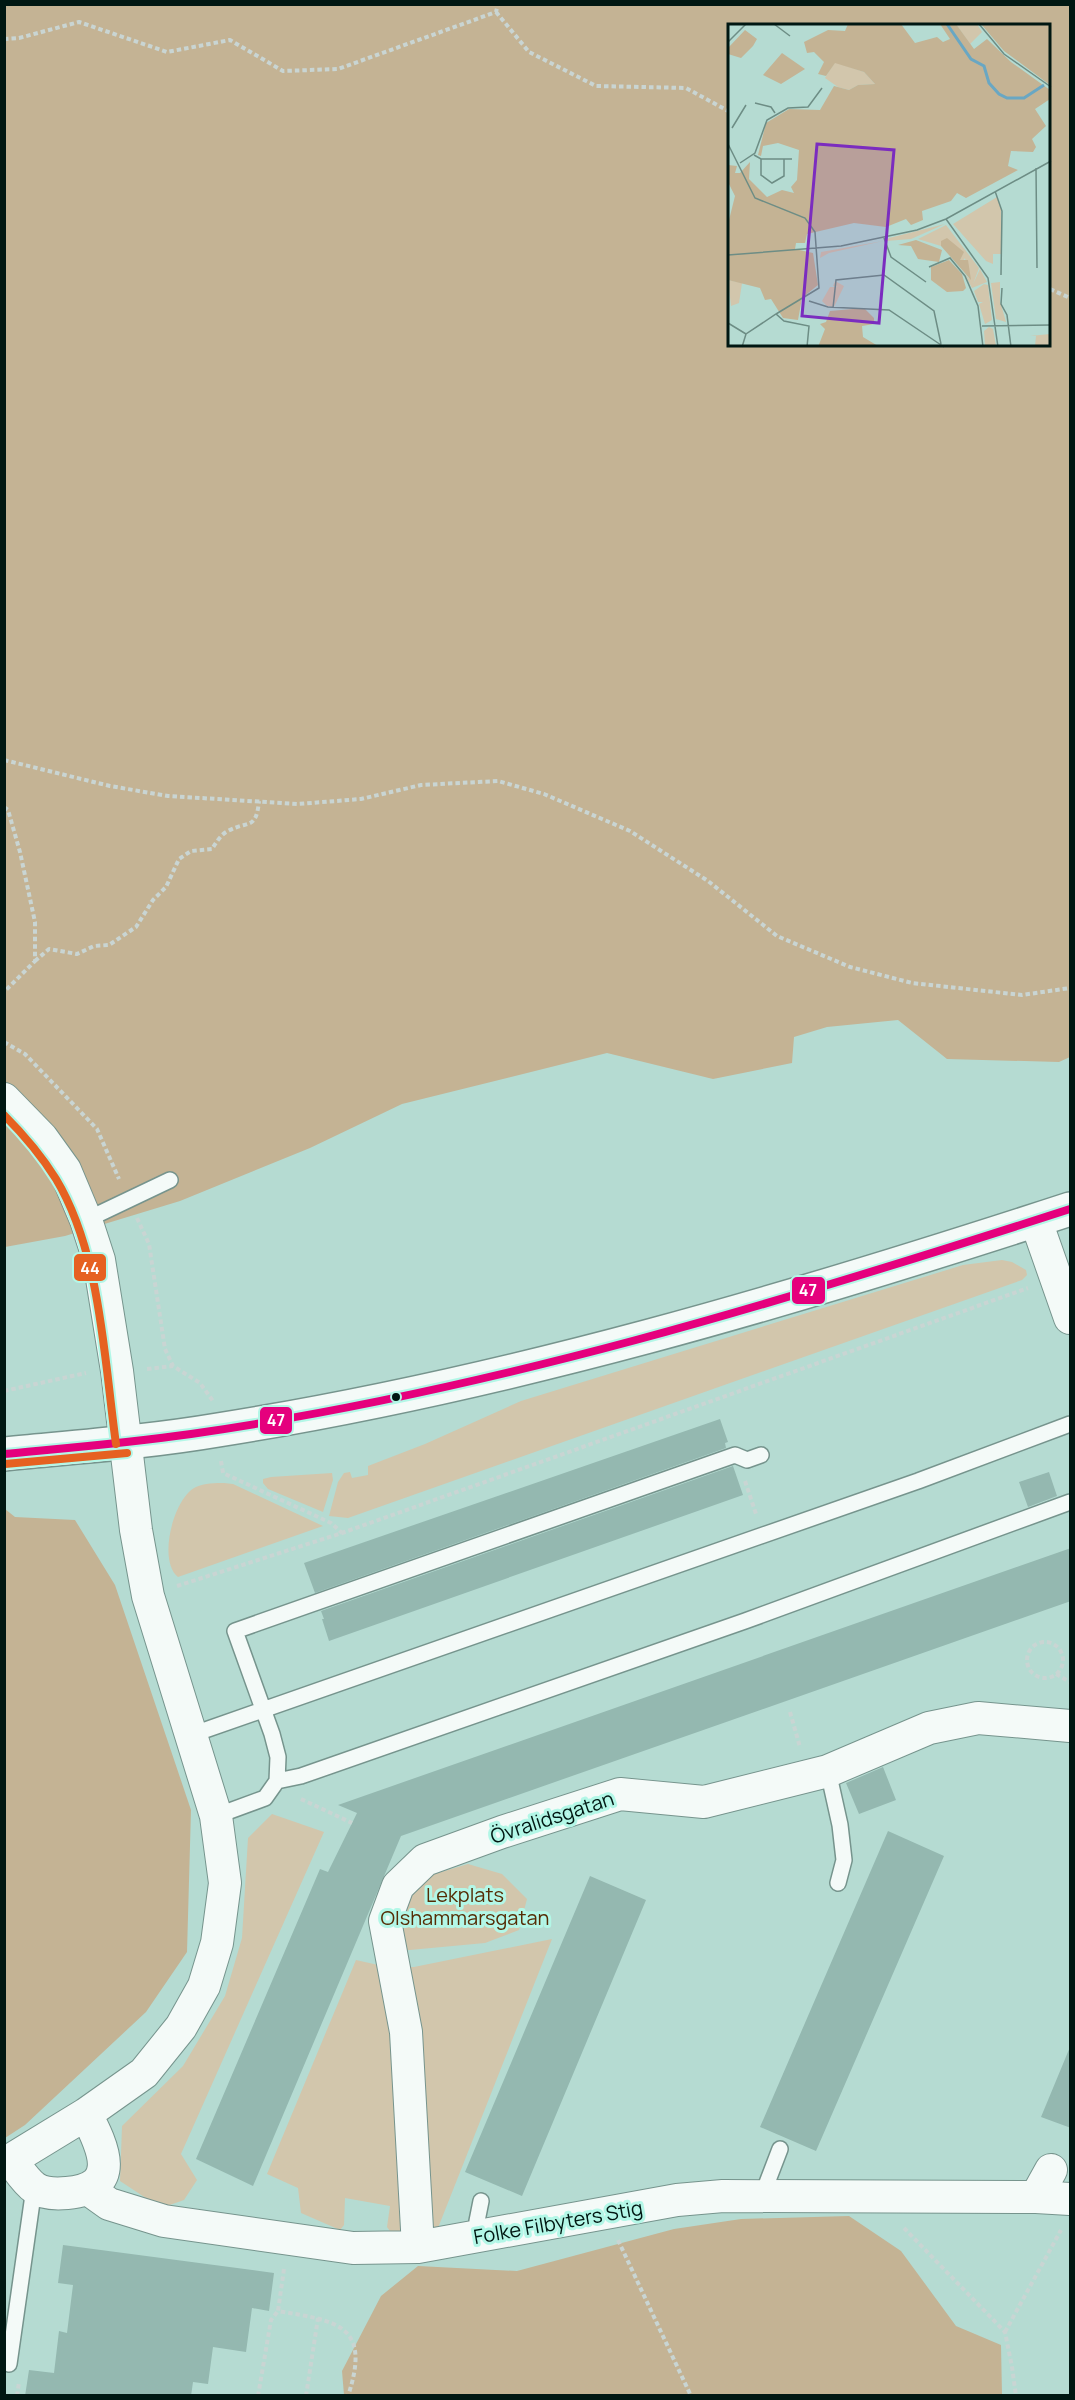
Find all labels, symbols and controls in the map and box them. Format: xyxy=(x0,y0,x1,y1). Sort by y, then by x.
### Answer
inset map xyxy=(728,24,1051,346)
line badge: 44 xyxy=(73,1253,107,1282)
text: 44 xyxy=(80,1257,100,1279)
line badge: 47 xyxy=(791,1276,826,1305)
text: 47 xyxy=(799,1279,817,1301)
unlabelled marker xyxy=(390,1391,402,1403)
line badge: 47 xyxy=(259,1406,293,1435)
text: 47 xyxy=(267,1409,285,1431)
street label: Övralidsgatan xyxy=(487,1784,617,1850)
park label: Lekplats Olshammarsgatan xyxy=(381,1881,549,1931)
street label: Folke Filbyters Stig xyxy=(471,2194,645,2250)

